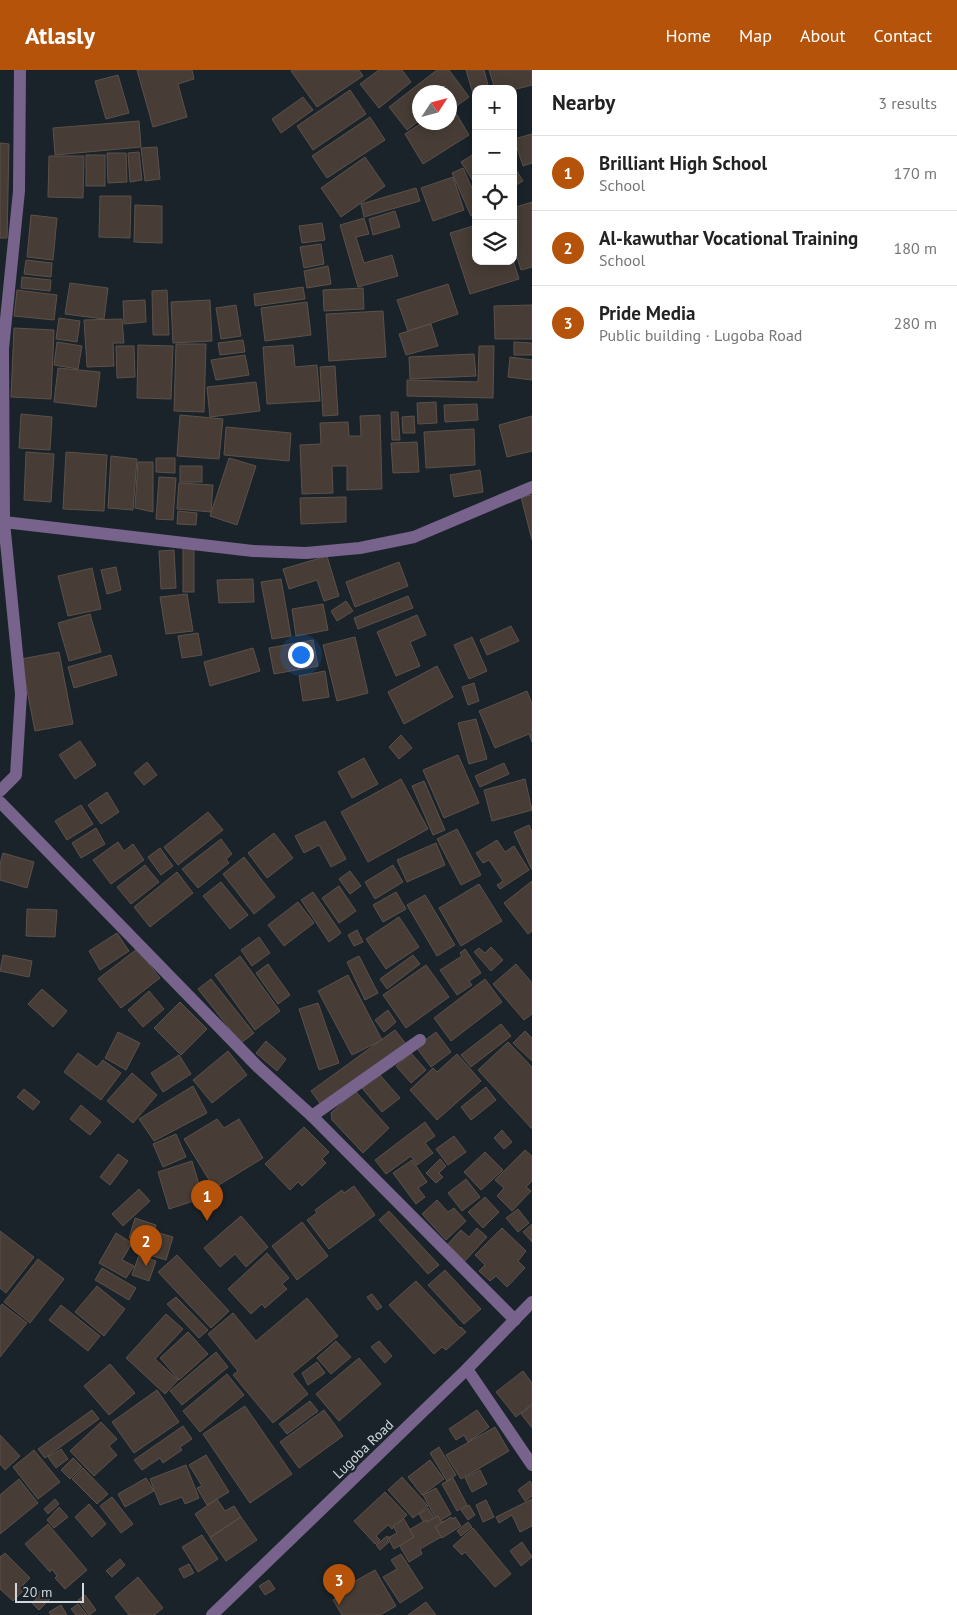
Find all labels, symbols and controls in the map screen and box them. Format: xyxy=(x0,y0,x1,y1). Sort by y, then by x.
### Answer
text: Atlasly xyxy=(25,20,95,51)
text: Home xyxy=(665,24,711,47)
text: Map xyxy=(739,24,772,47)
text: About xyxy=(800,24,846,47)
text: Contact xyxy=(874,24,932,47)
north arrow xyxy=(412,85,457,130)
map controls xyxy=(472,85,517,265)
button: + xyxy=(472,85,517,130)
text: Nearby xyxy=(552,89,615,116)
text: 3 results xyxy=(878,93,937,113)
button: − xyxy=(472,130,517,175)
text: Brilliant High School xyxy=(599,151,767,175)
text: 1 xyxy=(563,163,573,183)
text: 170 m xyxy=(894,163,937,183)
button: locate xyxy=(472,175,517,220)
text: School xyxy=(599,175,645,195)
button: layers xyxy=(472,220,517,265)
text: Al-kawuthar Vocational Training xyxy=(599,226,858,250)
text: 2 xyxy=(563,238,573,258)
text: 180 m xyxy=(894,238,937,258)
text: School xyxy=(599,250,645,270)
text: Pride Media xyxy=(599,301,695,325)
text: 3 xyxy=(563,313,573,333)
text: 280 m xyxy=(894,313,937,333)
text: Public building · Lugoba Road xyxy=(599,325,802,345)
your location xyxy=(288,642,314,668)
pin: 1 xyxy=(191,1180,223,1221)
pin: 2 xyxy=(130,1225,162,1266)
street label: Lugoba Road xyxy=(329,1416,397,1482)
pin: 3 xyxy=(323,1564,355,1605)
scale bar xyxy=(15,1580,84,1603)
text: 20 m xyxy=(22,1583,52,1601)

